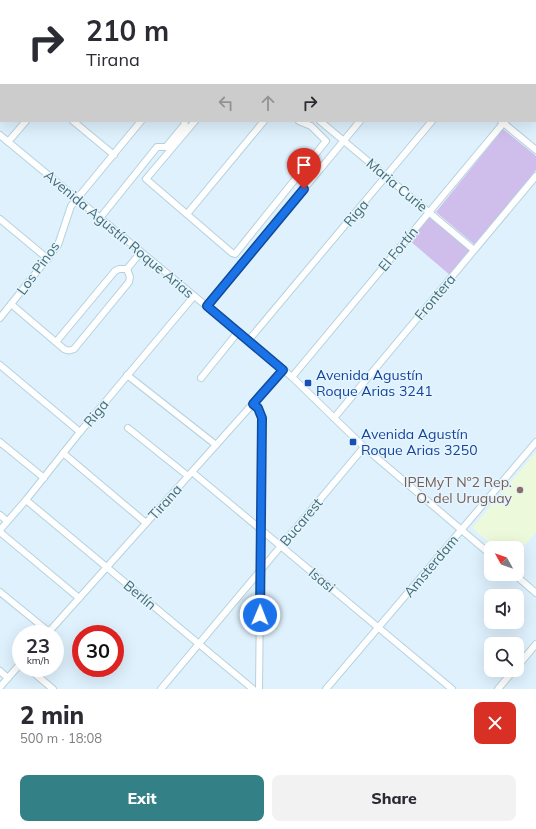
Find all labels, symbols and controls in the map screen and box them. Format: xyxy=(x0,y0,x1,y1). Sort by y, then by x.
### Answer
text: 210 m xyxy=(86,13,169,48)
icon: right xyxy=(20,16,72,68)
text: Tirana xyxy=(86,48,140,71)
icon: left xyxy=(215,92,237,114)
icon: ahead xyxy=(257,92,279,114)
icon: right xyxy=(299,92,321,114)
pin xyxy=(287,148,321,189)
icon: arrive xyxy=(293,154,315,176)
street label: Maria Curie xyxy=(363,154,431,216)
street label: Avenida Agustín Roque Arias xyxy=(40,166,198,302)
street label: Riga xyxy=(340,196,372,230)
street label: El Fortín xyxy=(374,223,422,275)
street label: Los Pinos xyxy=(13,238,63,298)
street label: Frontera xyxy=(410,270,460,324)
place label: Avenida Agustín Roque Arias 3241 xyxy=(316,366,433,400)
marker: Avenida Agustín Roque Arias 3241 xyxy=(303,378,313,388)
street label: Riga xyxy=(80,396,112,430)
place label: Avenida Agustín Roque Arias 3250 xyxy=(361,425,478,459)
marker: Avenida Agustín Roque Arias 3250 xyxy=(348,437,358,447)
place label: IPEMyT Nº2 Rep. O. del Uruguay xyxy=(404,473,513,507)
street label: Tirana xyxy=(144,480,186,524)
marker: IPEMyT Nº2 Rep. O. del Uruguay xyxy=(515,485,525,495)
street label: Bucarest xyxy=(276,494,326,550)
street label: Amsterdam xyxy=(400,531,462,601)
north arrow xyxy=(484,541,524,581)
map controls xyxy=(484,541,524,677)
street label: Isasi xyxy=(305,564,339,596)
street label: Berlín xyxy=(120,576,160,614)
button: sound xyxy=(484,589,524,629)
position arrow xyxy=(239,594,281,636)
speed limit sign: 30 xyxy=(72,625,124,677)
text: 23 xyxy=(26,633,50,658)
button: search xyxy=(484,637,524,677)
text: km/h xyxy=(27,654,49,667)
text: 2 min xyxy=(20,700,84,730)
button: close xyxy=(474,702,516,744)
text: 500 m · 18:08 xyxy=(20,730,102,746)
button: Exit xyxy=(20,775,264,821)
button: Share xyxy=(272,775,516,821)

